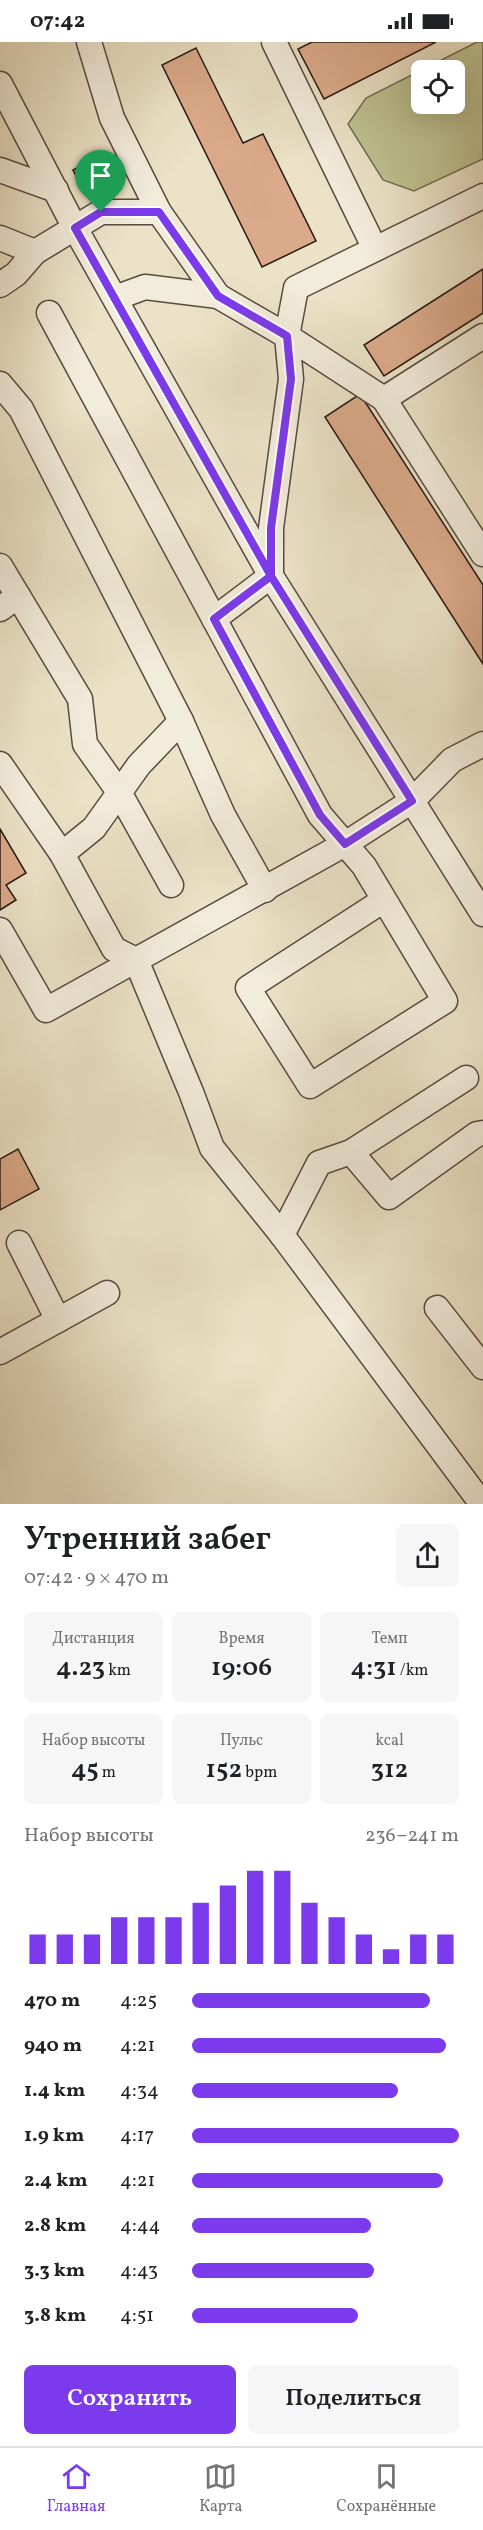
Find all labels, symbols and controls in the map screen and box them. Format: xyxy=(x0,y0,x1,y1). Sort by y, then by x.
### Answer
text: 07:42 xyxy=(30,6,85,37)
map controls xyxy=(411,60,465,114)
button: locate xyxy=(411,60,465,114)
pin xyxy=(75,150,126,212)
icon: arrive xyxy=(84,159,117,192)
text: Утренний забег xyxy=(24,1518,271,1564)
button: share xyxy=(396,1524,459,1587)
text: 07:42 · 9 × 470 m xyxy=(24,1564,169,1592)
text: Дистанция xyxy=(52,1628,135,1650)
text: Время xyxy=(218,1628,265,1650)
text: Темп xyxy=(371,1628,408,1650)
text: 4.23 xyxy=(56,1650,105,1686)
text: 19:06 xyxy=(211,1650,272,1686)
text: 4:31 xyxy=(350,1650,397,1686)
text: km xyxy=(105,1660,131,1682)
text: /km xyxy=(397,1660,429,1682)
text: Набор высоты xyxy=(42,1730,145,1752)
text: Пульс xyxy=(220,1730,263,1752)
text: kcal xyxy=(375,1730,404,1752)
text: 45 xyxy=(71,1752,99,1788)
text: 152 xyxy=(206,1752,242,1788)
text: 312 xyxy=(371,1752,408,1788)
text: m xyxy=(99,1762,116,1784)
text: bpm xyxy=(242,1762,277,1784)
text: Набор высоты xyxy=(24,1822,154,1850)
text: 236–241 m xyxy=(365,1822,459,1850)
text: 470 m xyxy=(24,1987,80,2015)
text: 4:25 xyxy=(120,1987,157,2015)
text: 940 m xyxy=(24,2032,82,2060)
text: 4:21 xyxy=(120,2032,155,2060)
text: 1.4 km xyxy=(24,2077,85,2105)
text: 4:34 xyxy=(120,2077,159,2105)
text: 1.9 km xyxy=(24,2122,84,2150)
text: 4:17 xyxy=(120,2122,154,2150)
text: 2.4 km xyxy=(24,2167,88,2195)
text: 4:21 xyxy=(120,2167,155,2195)
text: 2.8 km xyxy=(24,2212,86,2240)
text: 4:44 xyxy=(120,2212,161,2240)
text: 3.3 km xyxy=(24,2257,85,2285)
text: 4:43 xyxy=(120,2257,158,2285)
text: 3.8 km xyxy=(24,2302,86,2330)
text: 4:51 xyxy=(120,2302,154,2330)
button: Сохранить xyxy=(24,2365,236,2434)
button: Поделиться xyxy=(248,2365,459,2434)
tab: Главная xyxy=(47,2460,105,2518)
tab: Карта xyxy=(199,2460,243,2518)
tab: Сохранённые xyxy=(336,2460,436,2518)

